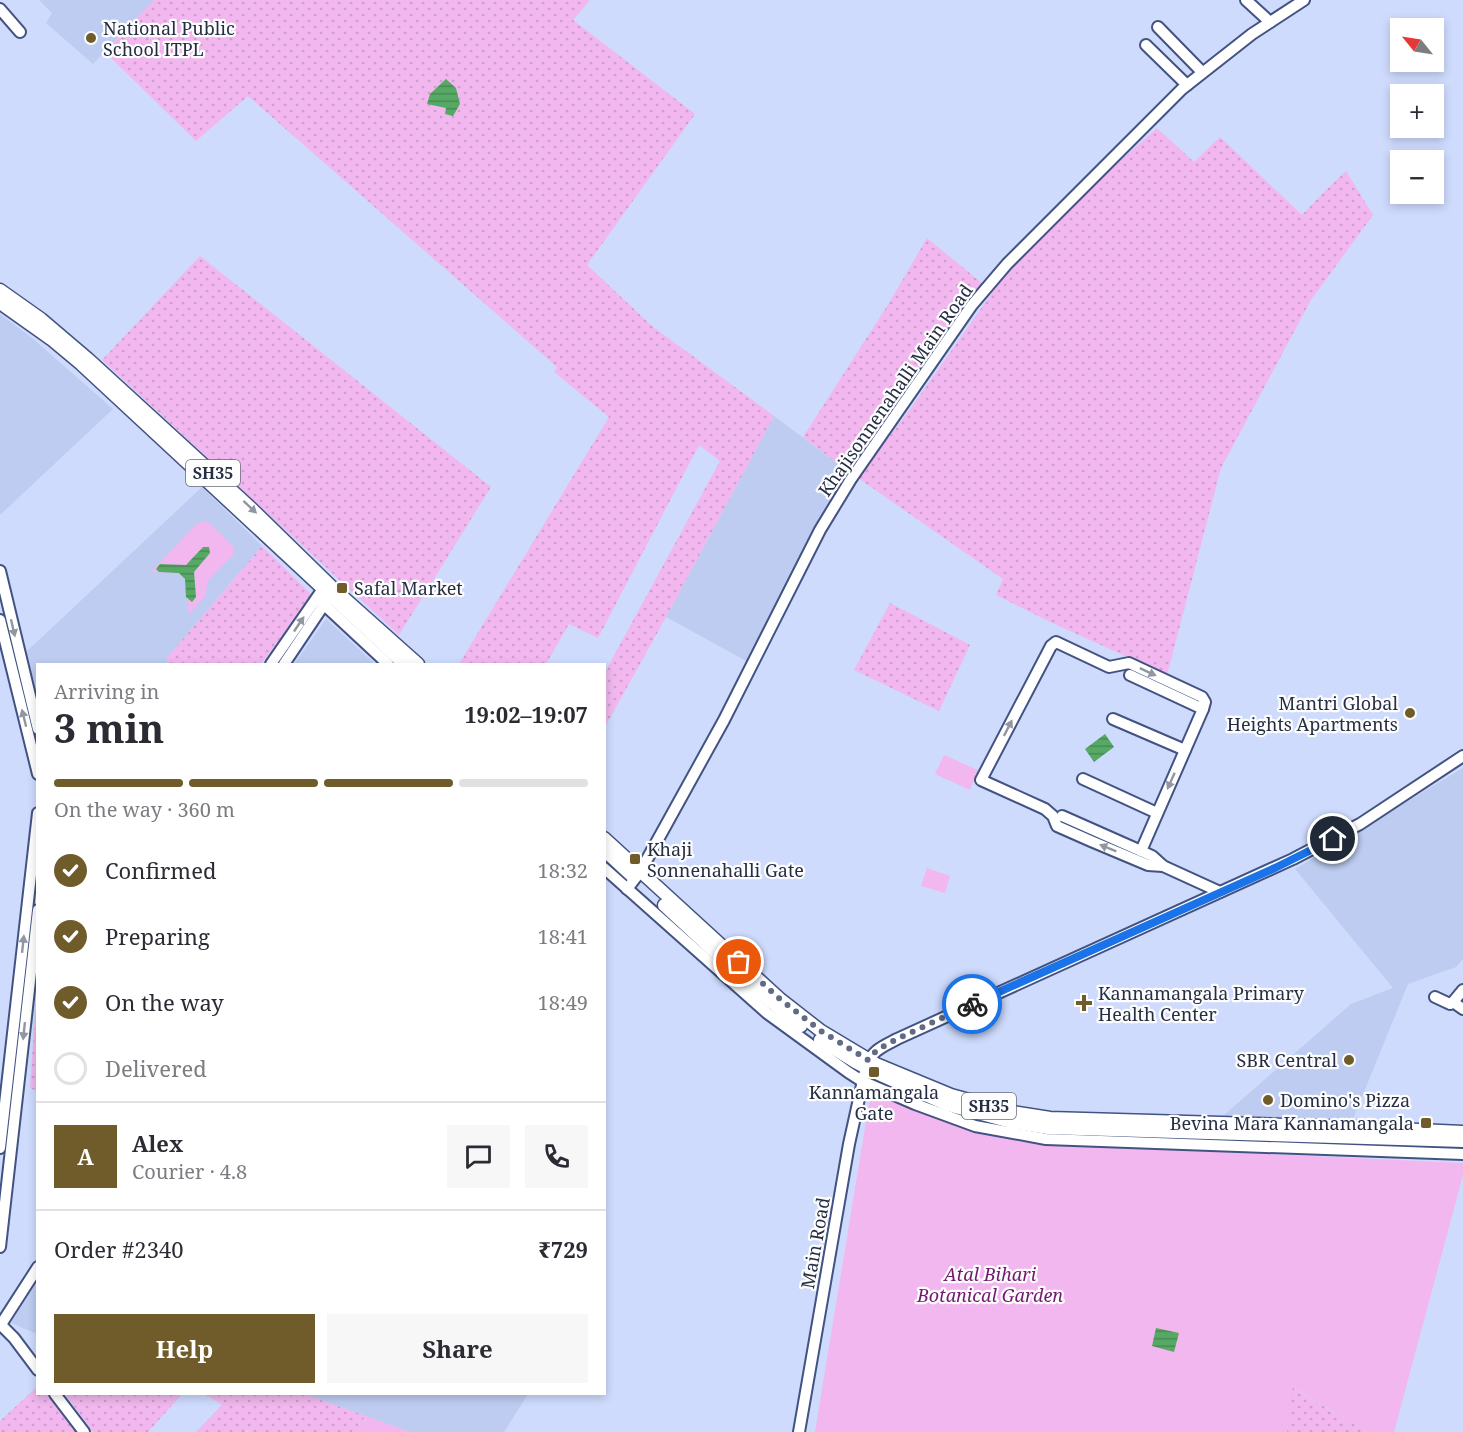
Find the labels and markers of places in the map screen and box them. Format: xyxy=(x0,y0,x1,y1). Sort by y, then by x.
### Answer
place label: National Public School ITPL xyxy=(103,16,235,61)
marker: National Public School ITPL xyxy=(84,31,98,45)
place label: Safal Market xyxy=(354,576,463,600)
marker: Safal Market xyxy=(335,581,349,595)
place label: Mantri Global Heights Apartments xyxy=(1227,691,1398,736)
marker: Mantri Global Heights Apartments xyxy=(1403,706,1417,720)
pin xyxy=(1307,813,1358,864)
place label: Khaji Sonnenahalli Gate xyxy=(647,837,804,882)
marker: Khaji Sonnenahalli Gate xyxy=(628,852,642,866)
pin xyxy=(713,936,764,987)
place label: Kannamangala Primary Health Center xyxy=(1098,981,1305,1026)
marker: Kannamangala Primary Health Center xyxy=(1075,994,1093,1012)
place label: SBR Central xyxy=(1236,1048,1337,1072)
marker: SBR Central xyxy=(1342,1053,1356,1067)
marker: Kannamangala Gate xyxy=(867,1065,881,1079)
place label: Kannamangala Gate xyxy=(809,1080,939,1125)
place label: Domino's Pizza xyxy=(1280,1088,1410,1112)
marker: Domino's Pizza xyxy=(1261,1093,1275,1107)
place label: Bevina Mara Kannamangala xyxy=(1170,1111,1414,1135)
marker: Bevina Mara Kannamangala xyxy=(1419,1116,1433,1130)

